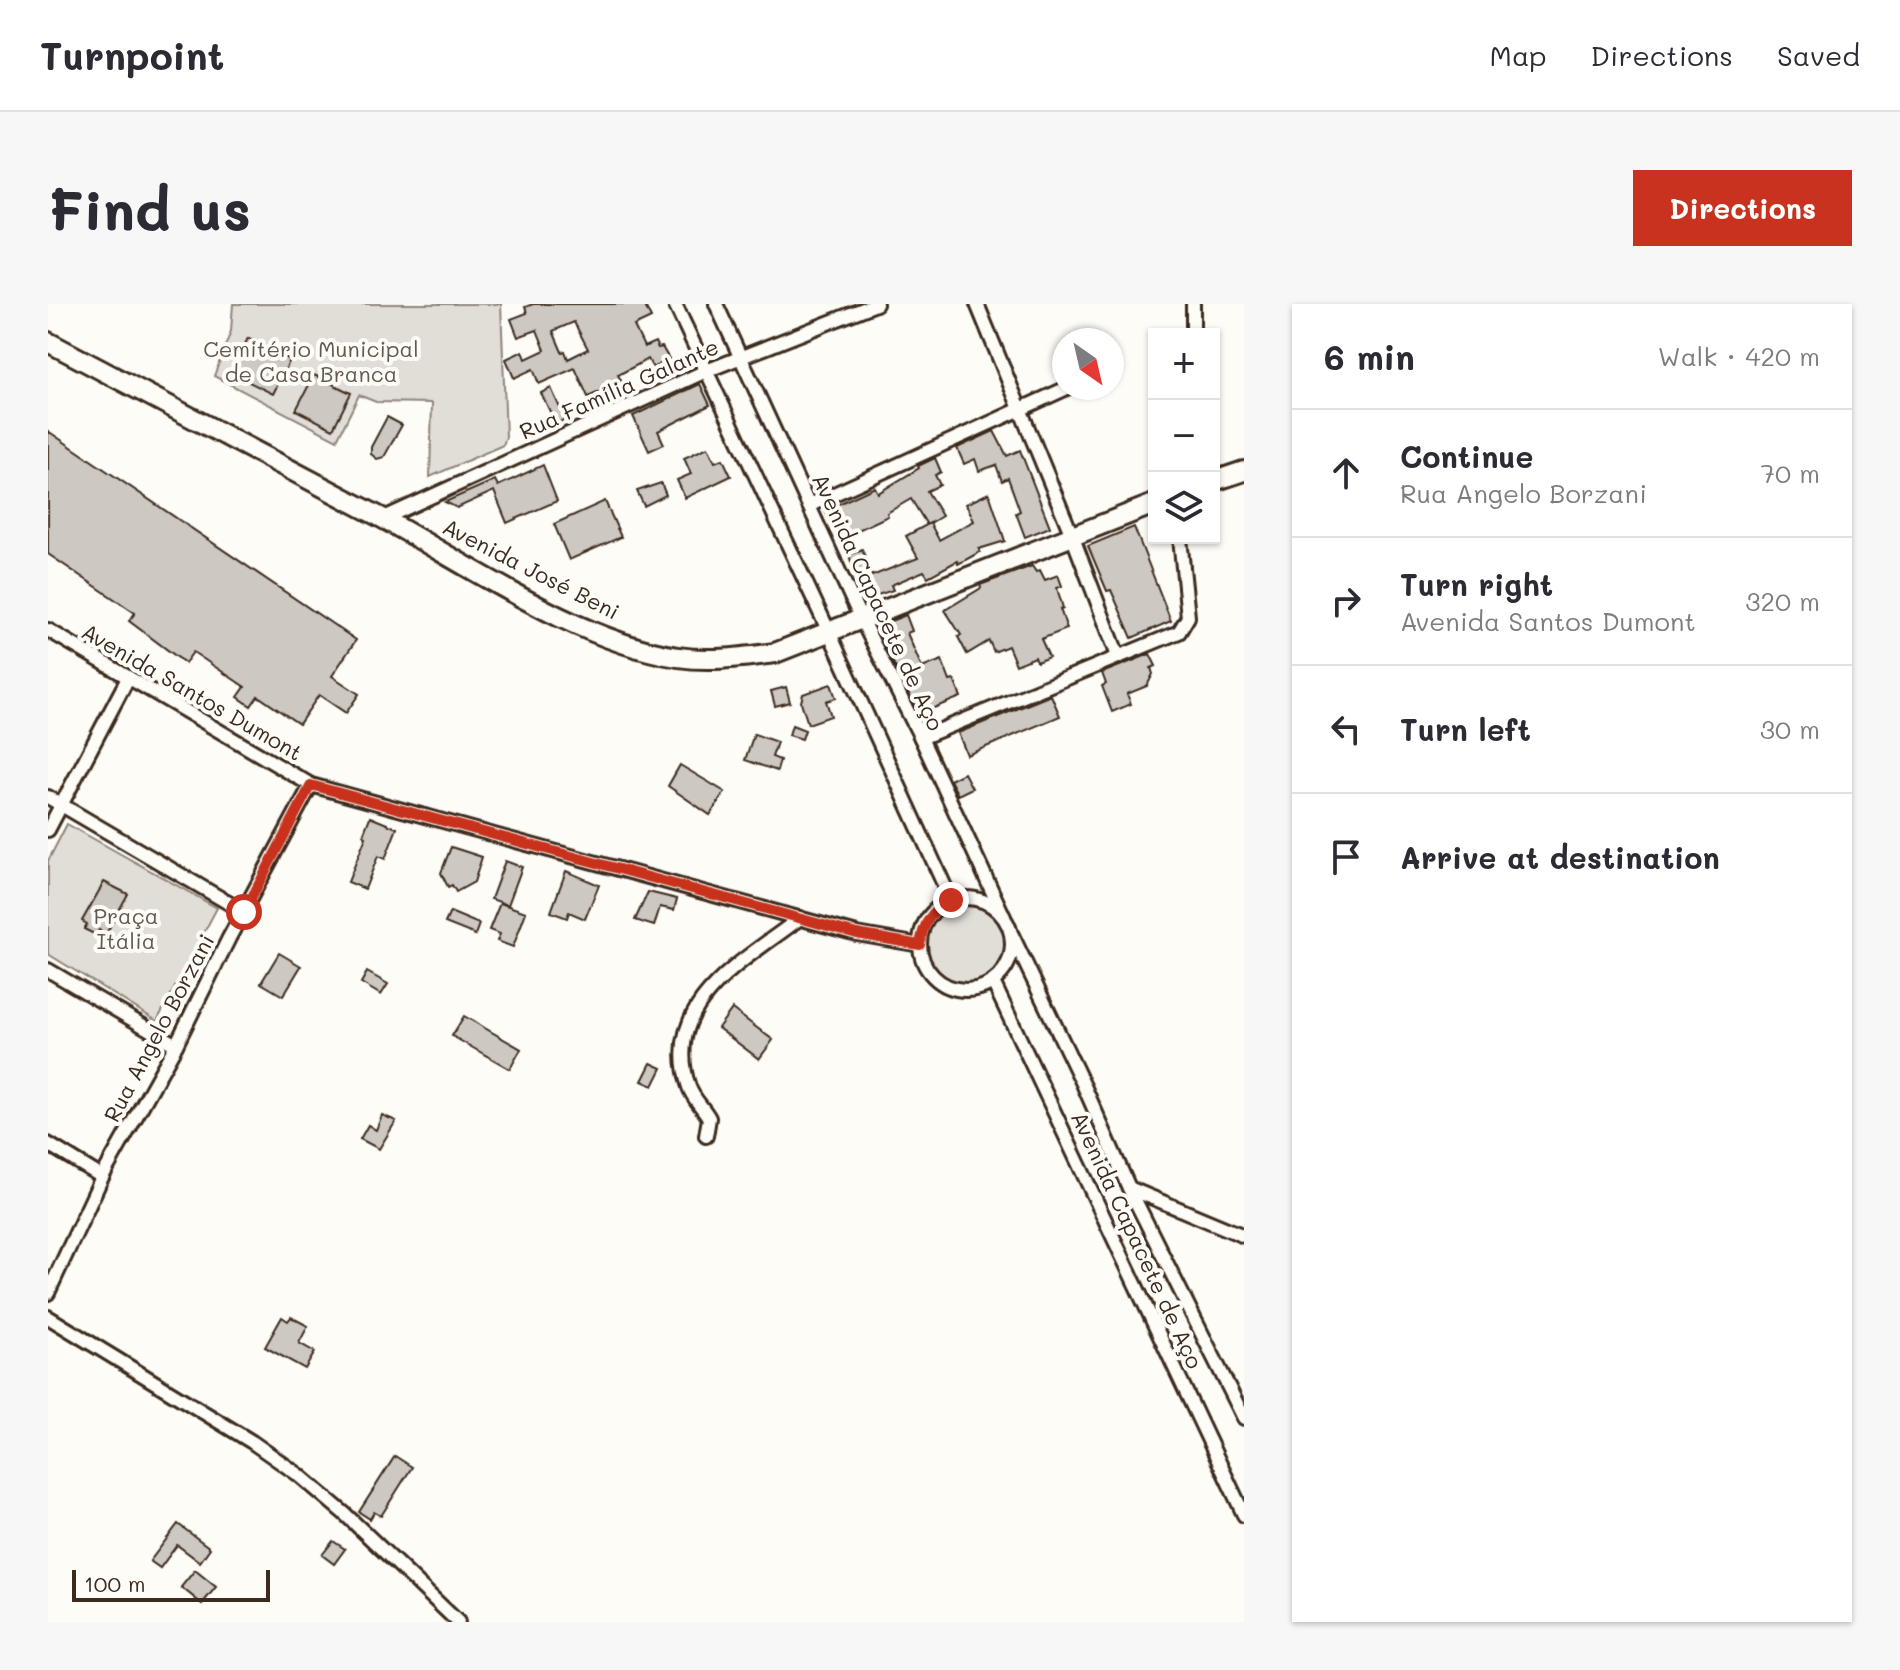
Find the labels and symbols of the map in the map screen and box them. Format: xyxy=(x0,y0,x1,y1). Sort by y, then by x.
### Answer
north arrow xyxy=(1052,328,1124,400)
street label: Rua Família Galante xyxy=(515,332,723,446)
park label: Cemitério Municipal de Casa Branca xyxy=(203,334,419,388)
street label: Avenida Capacete de Aço xyxy=(806,469,951,735)
street label: Avenida José Beni xyxy=(438,511,624,626)
street label: Avenida Santos Dumont xyxy=(77,616,308,767)
route end xyxy=(933,882,969,918)
route start xyxy=(226,894,262,930)
park label: Praça Itália xyxy=(94,901,158,955)
street label: Rua Angelo Borzani xyxy=(97,929,220,1127)
street label: Avenida Capacete de Aço xyxy=(1065,1107,1210,1373)
scale bar xyxy=(72,1566,270,1602)

